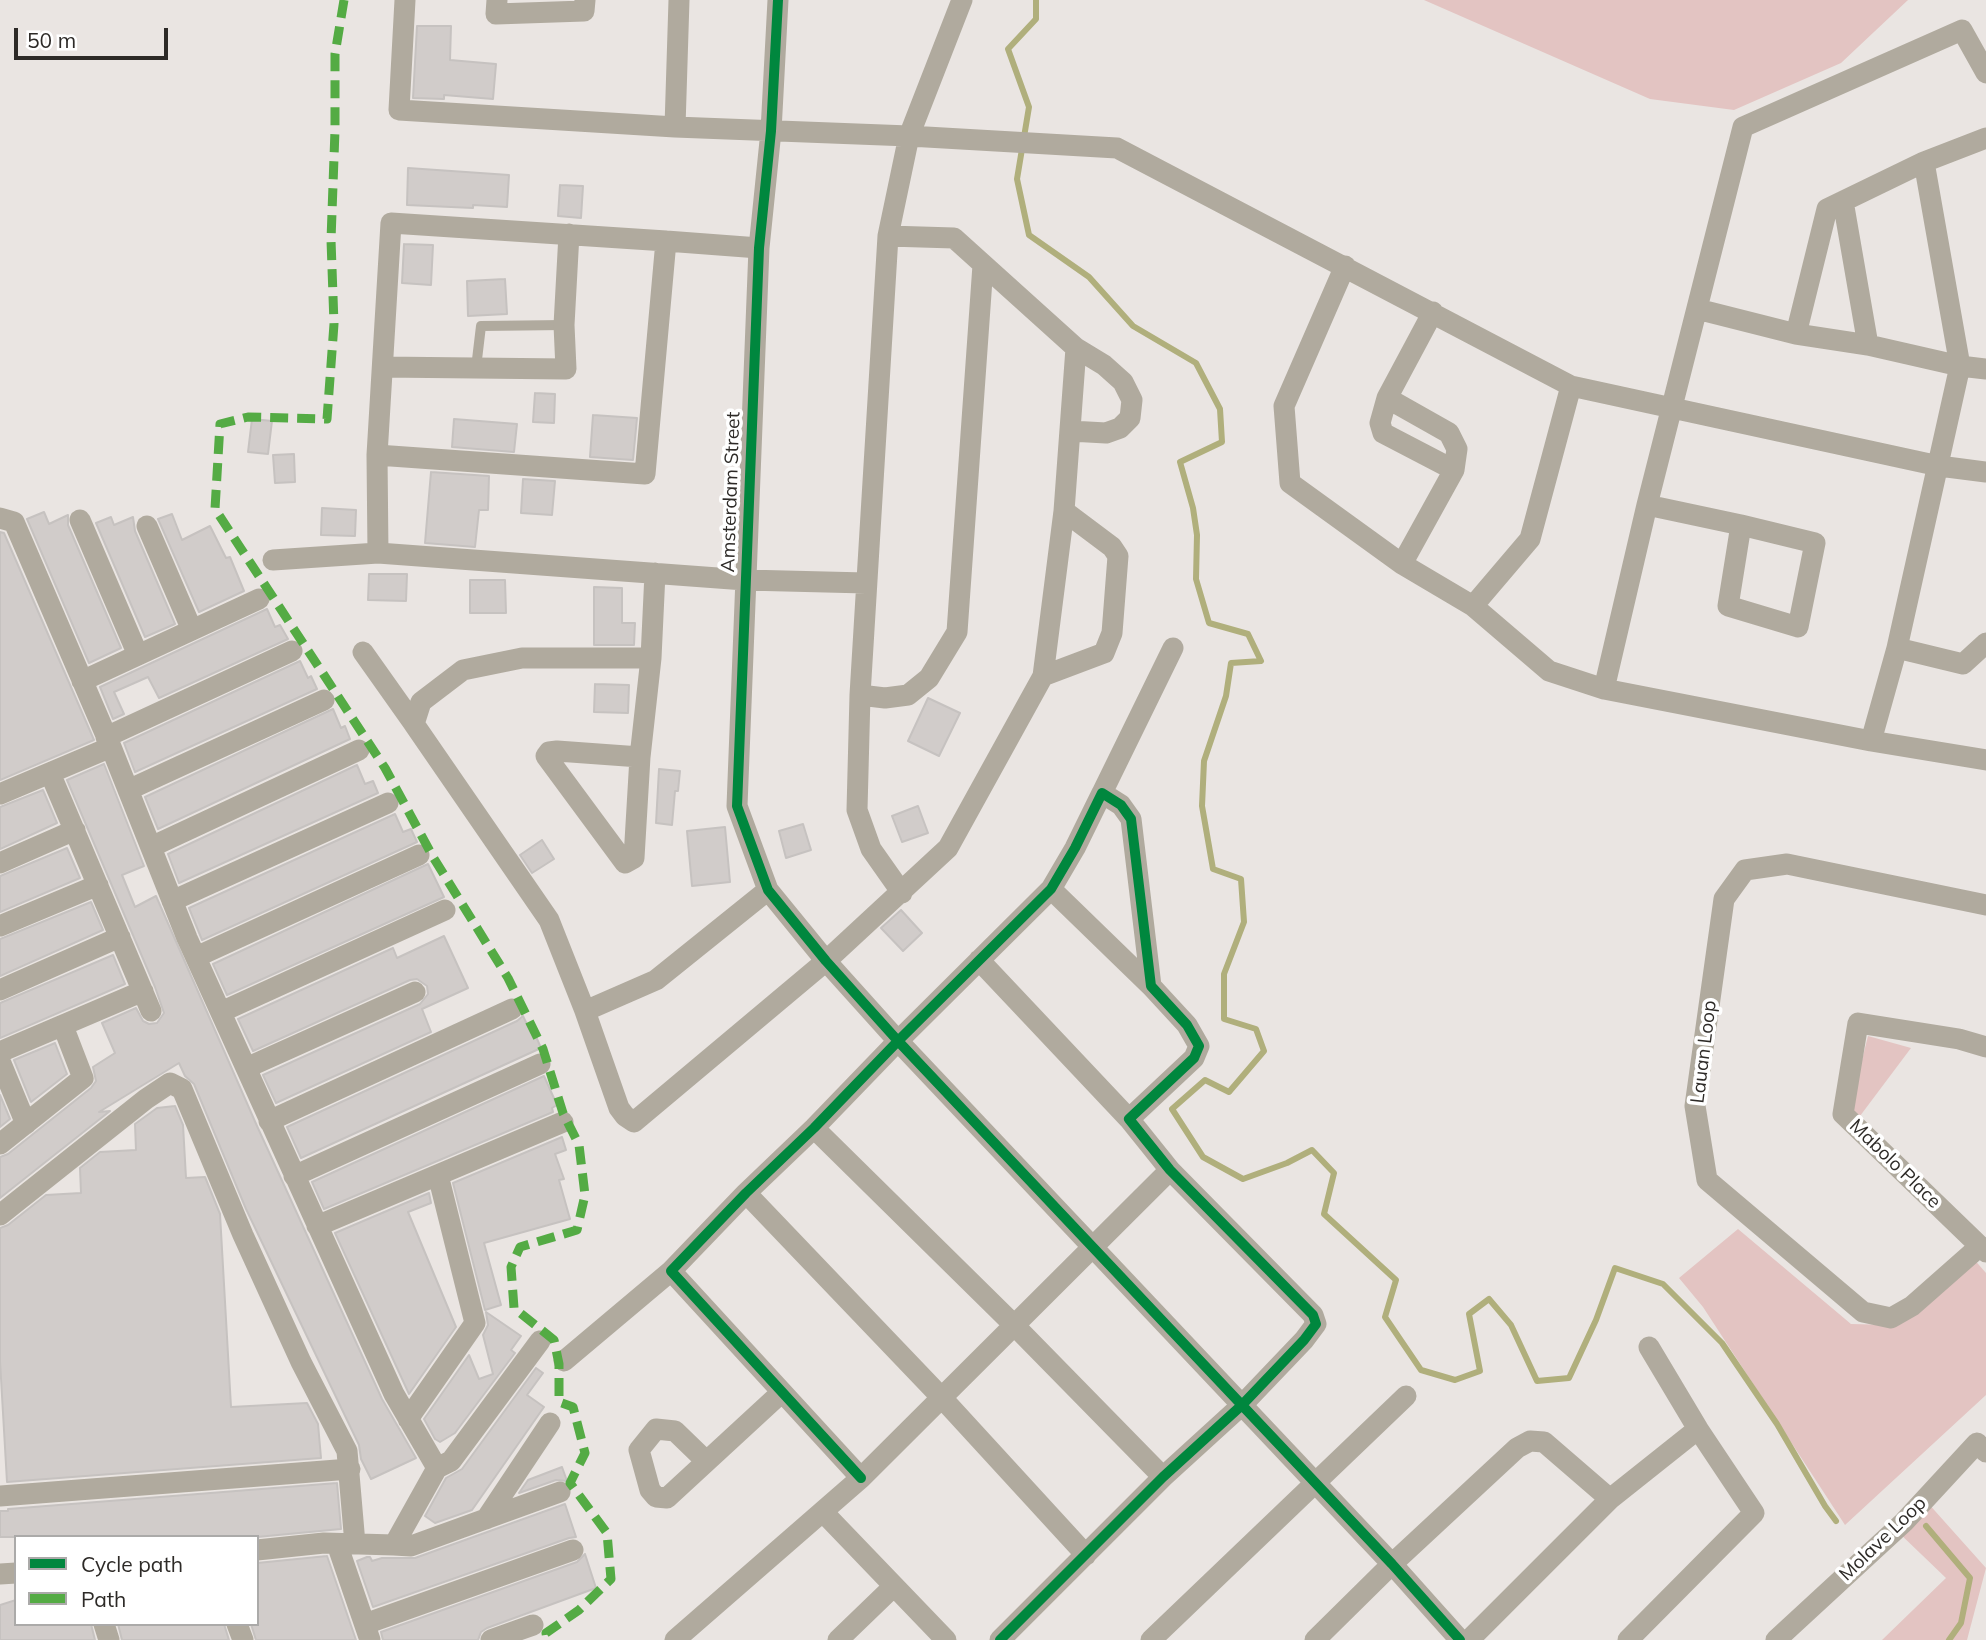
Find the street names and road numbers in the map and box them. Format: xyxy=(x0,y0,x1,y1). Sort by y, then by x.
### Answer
street label: Amsterdam Street xyxy=(717,411,745,573)
street label: Lauan Loop xyxy=(1686,999,1722,1105)
street label: Mabolo Place xyxy=(1845,1115,1945,1213)
street label: Molave Loop xyxy=(1835,1492,1931,1586)

